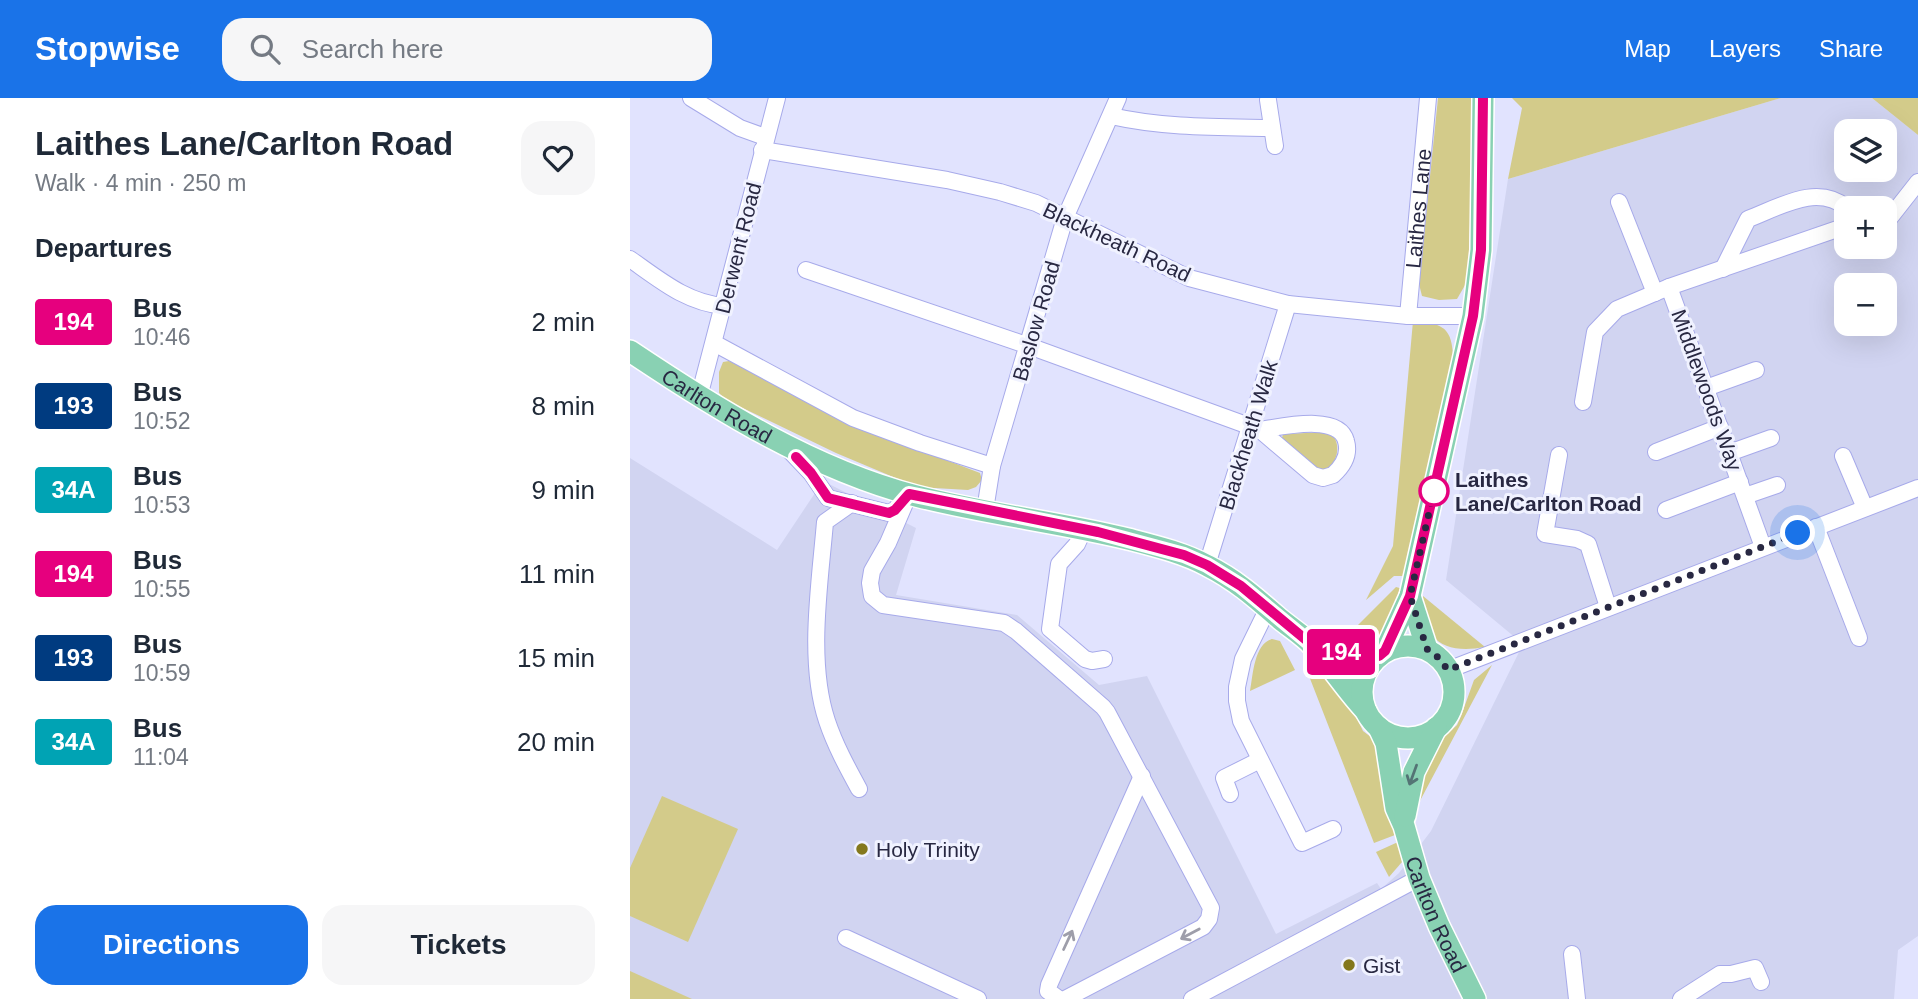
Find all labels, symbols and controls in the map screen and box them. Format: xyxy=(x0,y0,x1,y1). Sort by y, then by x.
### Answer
search box xyxy=(222,18,712,81)
text: Stopwise xyxy=(35,30,180,67)
icon: search xyxy=(246,30,284,68)
text: Search here xyxy=(302,34,444,64)
text: Map xyxy=(1624,35,1671,62)
text: Layers xyxy=(1709,35,1781,62)
text: Share xyxy=(1819,35,1883,62)
map controls xyxy=(1834,119,1897,336)
button: layers xyxy=(1834,119,1897,182)
button: heart xyxy=(521,121,595,195)
text: Laithes Lane/Carlton Road xyxy=(35,125,453,162)
street label: Laithes Lane xyxy=(1401,147,1435,269)
text: Walk · 4 min · 250 m xyxy=(35,170,246,196)
street label: Derwent Road xyxy=(711,180,765,316)
button: + xyxy=(1834,196,1897,259)
street label: Blackheath Road xyxy=(1040,198,1194,286)
text: Departures xyxy=(35,233,172,263)
street label: Baslow Road xyxy=(1008,258,1064,384)
button: − xyxy=(1834,273,1897,336)
text: Bus xyxy=(133,293,182,323)
street label: Middlewoods Way xyxy=(1667,306,1747,474)
text: 2 min xyxy=(531,307,595,337)
text: 194 xyxy=(53,308,94,335)
text: 10:46 xyxy=(133,324,191,350)
street label: Blackheath Walk xyxy=(1214,357,1282,513)
street label: Carlton Road xyxy=(658,364,776,447)
text: Bus xyxy=(133,377,182,407)
text: 8 min xyxy=(531,391,595,421)
text: 193 xyxy=(53,392,94,419)
text: 10:52 xyxy=(133,408,191,434)
text: Bus xyxy=(133,461,182,491)
place label: Laithes Lane/Carlton Road xyxy=(1455,468,1642,515)
text: 9 min xyxy=(531,475,595,505)
text: 34A xyxy=(51,476,96,503)
marker: Laithes Lane/Carlton Road xyxy=(1419,476,1449,506)
text: 10:53 xyxy=(133,492,191,518)
your location xyxy=(1780,515,1815,550)
text: Bus xyxy=(133,545,182,575)
text: 11 min xyxy=(519,559,595,589)
text: 194 xyxy=(53,560,94,587)
text: 10:55 xyxy=(133,576,191,602)
text: Bus xyxy=(133,629,182,659)
line badge: 194 xyxy=(1301,629,1381,675)
text: 194 xyxy=(1321,638,1361,665)
text: 15 min xyxy=(517,643,595,673)
text: 193 xyxy=(53,644,94,671)
text: 10:59 xyxy=(133,660,191,686)
text: Bus xyxy=(133,713,182,743)
text: 20 min xyxy=(517,727,595,757)
text: 34A xyxy=(51,728,96,755)
text: 11:04 xyxy=(133,744,189,770)
one-way arrow xyxy=(1406,763,1418,785)
place label: Holy Trinity xyxy=(876,838,980,861)
marker: Holy Trinity xyxy=(854,841,870,857)
street label: Carlton Road xyxy=(1402,854,1471,976)
button: Directions xyxy=(35,905,308,985)
button: Tickets xyxy=(322,905,595,985)
one-way arrow xyxy=(1180,928,1201,942)
one-way arrow xyxy=(1061,930,1075,951)
place label: Gist xyxy=(1363,954,1401,977)
marker: Gist xyxy=(1341,957,1357,973)

